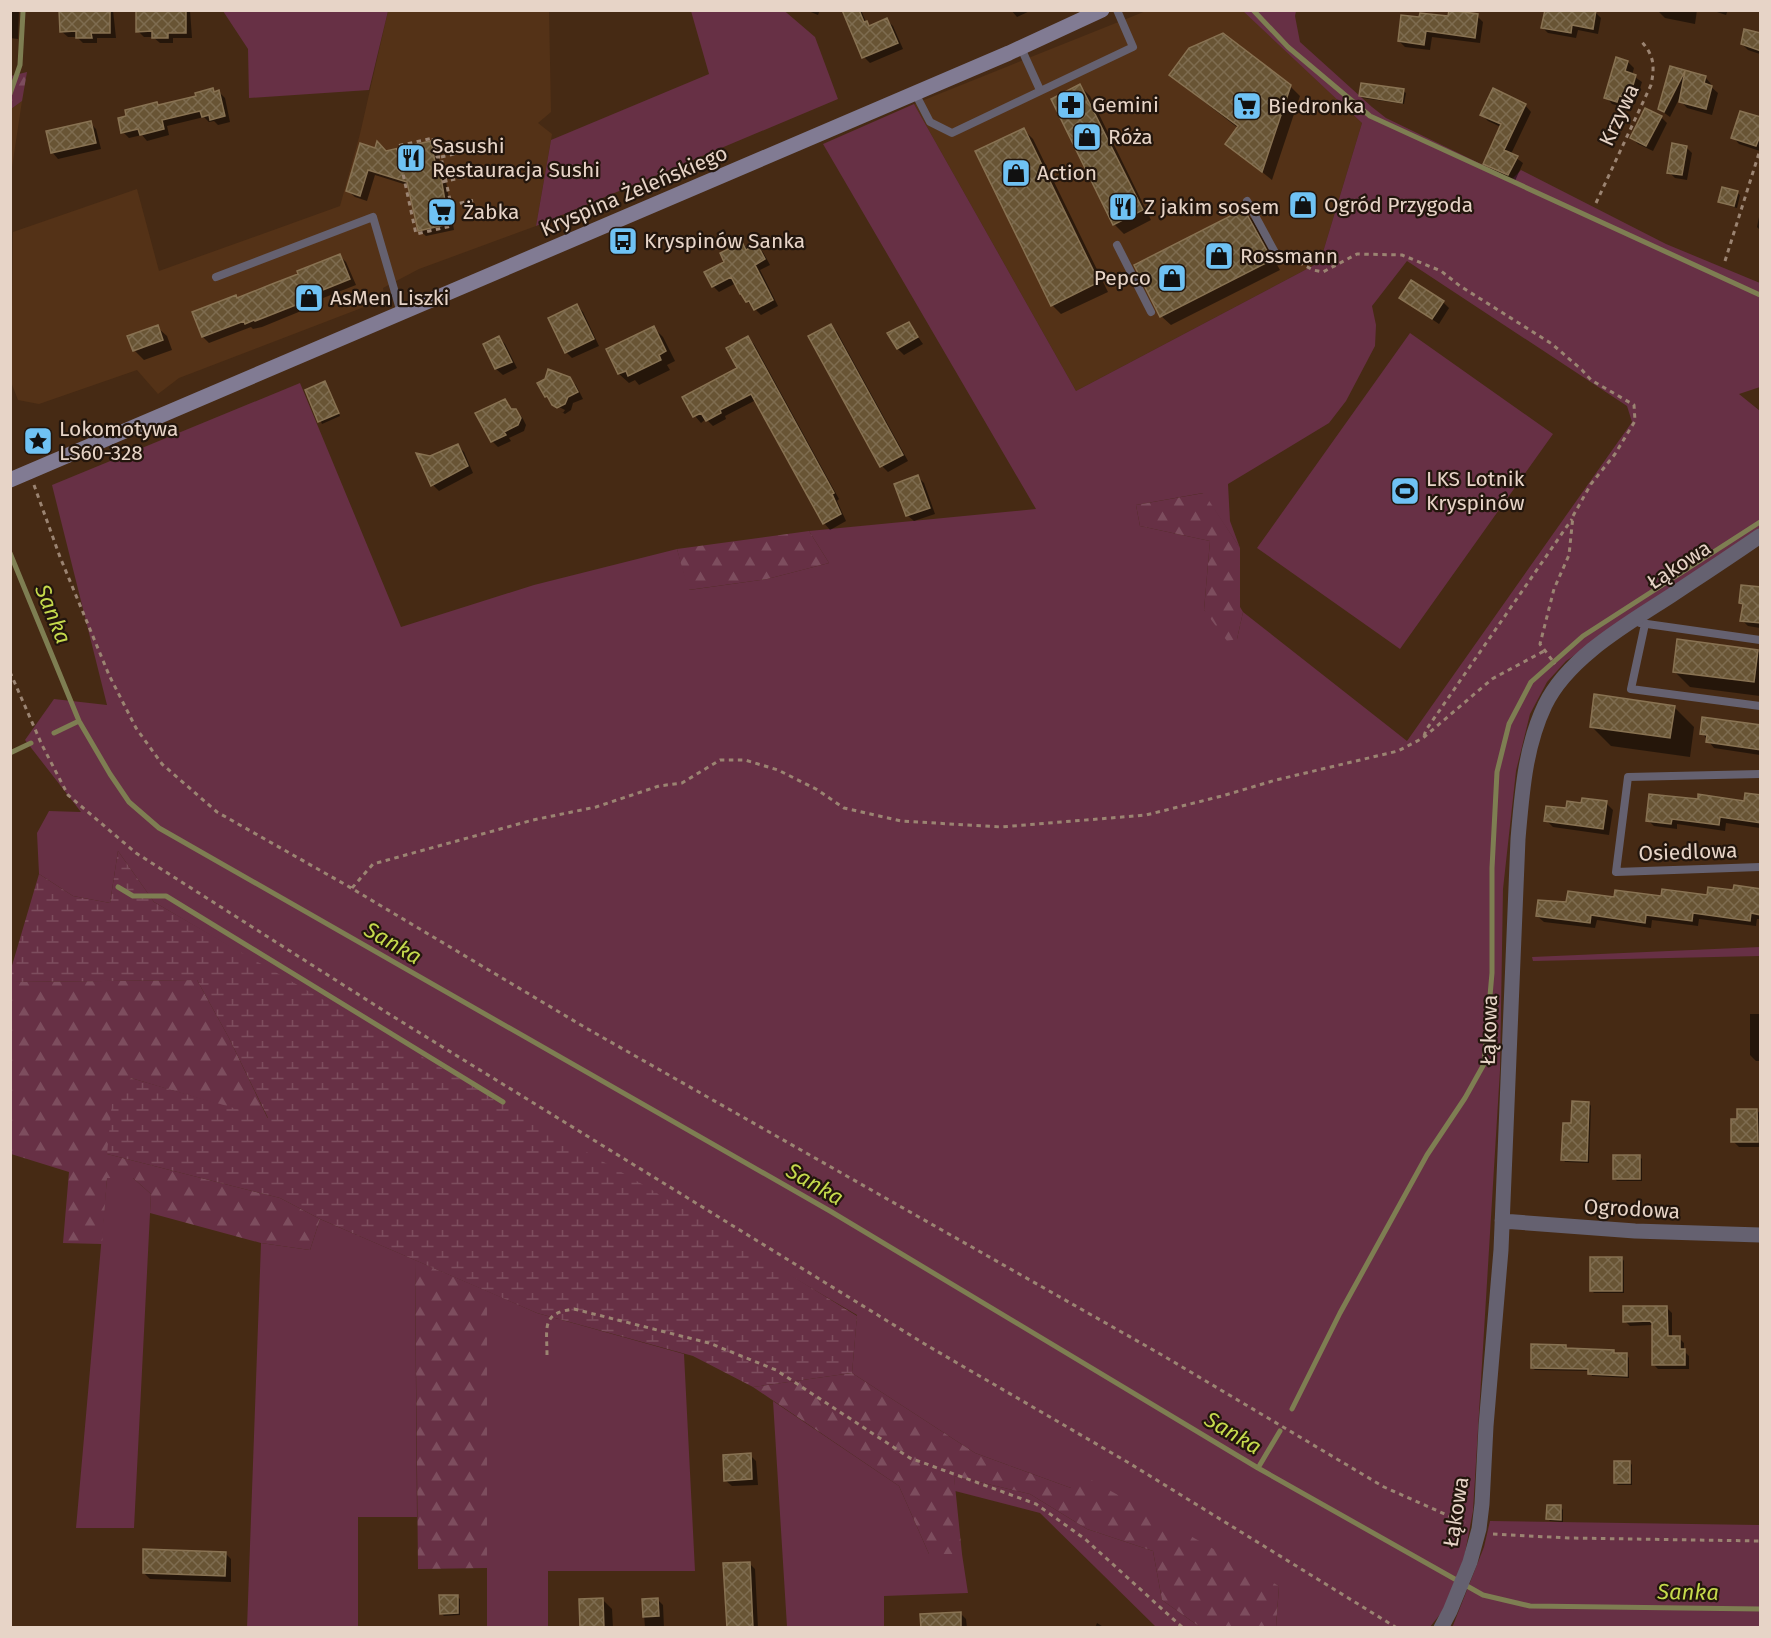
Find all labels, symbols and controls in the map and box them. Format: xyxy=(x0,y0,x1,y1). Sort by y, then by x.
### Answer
street label: Krzywa xyxy=(1593,80,1645,150)
pharmacy icon: Gemini xyxy=(1055,89,1087,121)
supermarket icon: Biedronka xyxy=(1231,90,1263,122)
place label: Gemini xyxy=(1092,92,1159,118)
place label: Biedronka xyxy=(1268,93,1365,119)
shop icon: Róża xyxy=(1071,121,1103,153)
place label: Róża xyxy=(1108,124,1153,150)
place label: Sasushi Restauracja Sushi xyxy=(432,133,600,183)
street label: Kryspina Żeleńskiego xyxy=(537,140,731,242)
restaurant icon: Sasushi Restauracja Sushi xyxy=(395,142,427,174)
shop icon: Action xyxy=(1000,157,1032,189)
place label: Action xyxy=(1037,160,1097,186)
shop icon: Ogród Przygoda xyxy=(1287,189,1319,221)
restaurant icon: Z jakim sosem xyxy=(1107,191,1139,223)
place label: Ogród Przygoda xyxy=(1324,192,1473,218)
place label: Z jakim sosem xyxy=(1144,194,1279,220)
supermarket icon: Żabka xyxy=(426,196,458,228)
place label: Żabka xyxy=(463,199,519,225)
bus stop icon: Kryspinów Sanka xyxy=(607,225,639,257)
place label: Kryspinów Sanka xyxy=(644,228,805,254)
shop icon: Rossmann xyxy=(1203,240,1235,272)
place label: Rossmann xyxy=(1240,243,1338,269)
shop icon: Pepco xyxy=(1156,262,1188,294)
place label: Pepco xyxy=(1094,265,1151,291)
shop icon: AsMen Liszki xyxy=(293,282,325,314)
place label: AsMen Liszki xyxy=(330,285,450,311)
place label: Lokomotywa LS60-328 xyxy=(59,416,178,466)
place icon: Lokomotywa LS60-328 xyxy=(22,425,54,457)
place label: LKS Lotnik Kryspinów xyxy=(1426,466,1525,516)
sports icon: LKS Lotnik Kryspinów xyxy=(1389,475,1421,507)
street label: Łąkowa xyxy=(1642,535,1716,595)
water label: Sanka xyxy=(29,579,77,648)
street label: Osiedlowa xyxy=(1638,837,1738,867)
water label: Sanka xyxy=(359,915,426,970)
street label: Łąkowa xyxy=(1475,994,1503,1066)
water label: Sanka xyxy=(781,1156,848,1211)
street label: Ogrodowa xyxy=(1583,1193,1681,1225)
water label: Sanka xyxy=(1199,1405,1266,1460)
street label: Łąkowa xyxy=(1438,1475,1474,1549)
water label: Sanka xyxy=(1656,1578,1719,1606)

